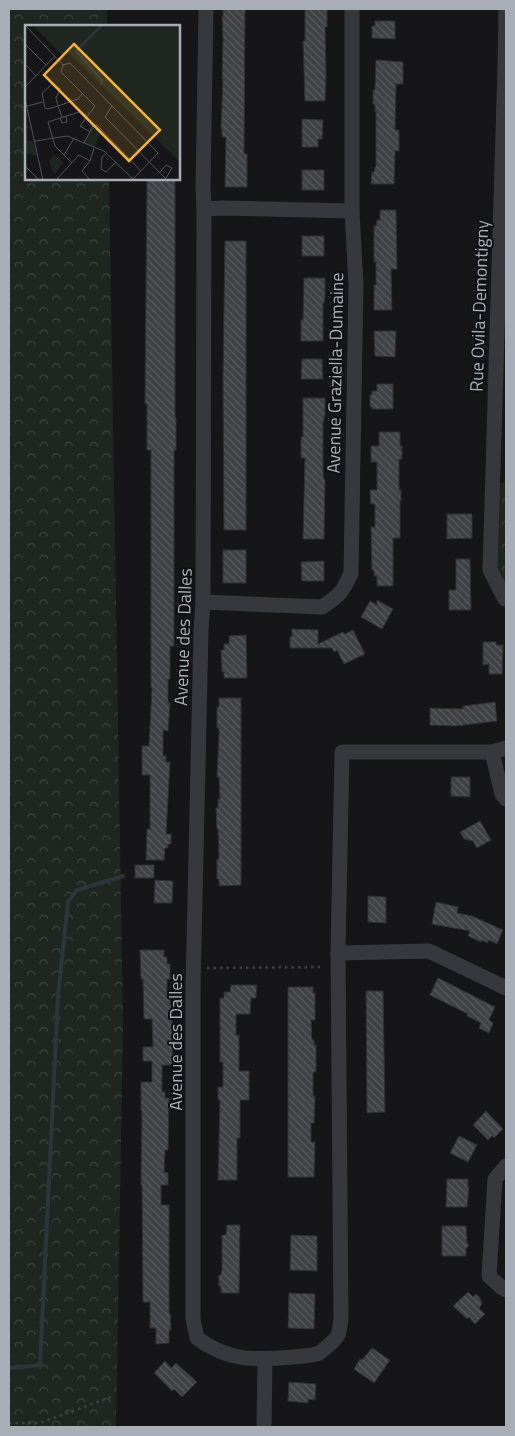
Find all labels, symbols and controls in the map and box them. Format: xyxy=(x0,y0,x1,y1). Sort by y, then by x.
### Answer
inset map xyxy=(25,25,180,180)
street label: Rue Ovila-Demontigny xyxy=(463,219,496,392)
street label: Avenue Graziella-Dumaine xyxy=(320,272,350,474)
street label: Avenue des Dalles xyxy=(167,568,199,706)
street label: Avenue des Dalles xyxy=(162,973,189,1111)

